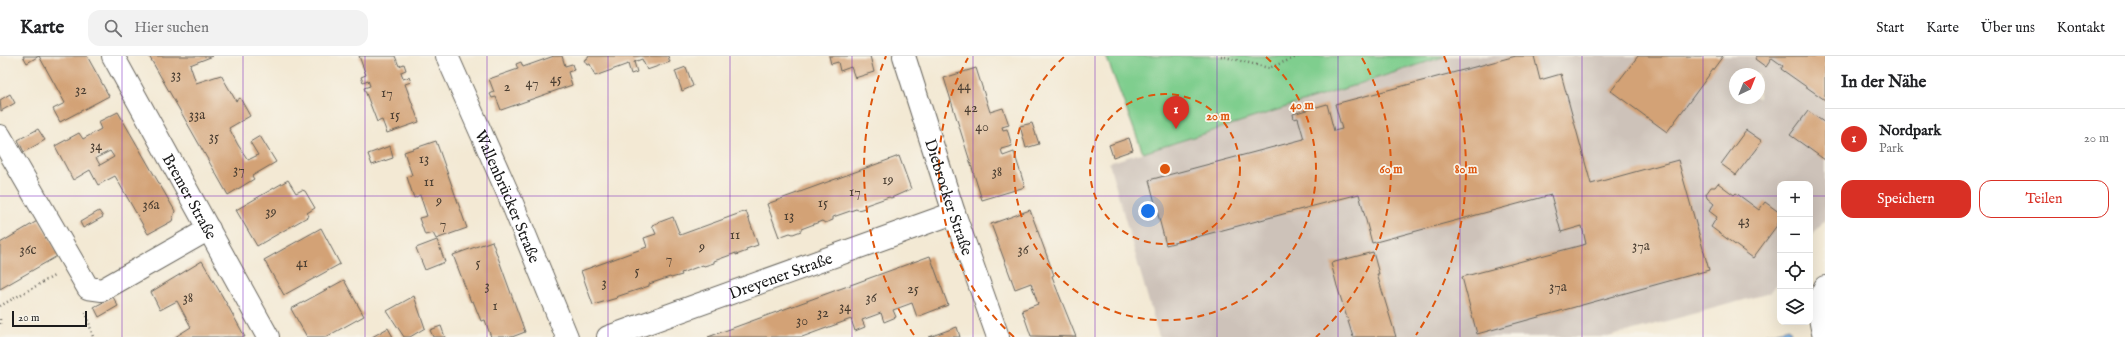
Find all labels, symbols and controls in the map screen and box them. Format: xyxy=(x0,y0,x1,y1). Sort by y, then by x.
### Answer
search box xyxy=(88,10,368,46)
text: Karte xyxy=(20,16,64,40)
icon: search xyxy=(102,17,124,39)
text: Hier suchen xyxy=(134,18,209,37)
text: Start xyxy=(1876,19,1904,37)
text: Karte xyxy=(1926,19,1959,37)
text: Über uns xyxy=(1981,19,2035,37)
text: Kontakt xyxy=(2057,19,2105,37)
house number: 33 xyxy=(171,66,181,84)
north arrow xyxy=(1729,68,1765,104)
house number: 45 xyxy=(550,70,562,88)
text: In der Nähe xyxy=(1841,72,1926,93)
house number: 47 xyxy=(526,74,538,92)
house number: 44 xyxy=(957,77,971,95)
house number: 2 xyxy=(504,78,511,96)
house number: 32 xyxy=(75,81,87,99)
house number: 17 xyxy=(381,84,393,102)
pin: 1 xyxy=(1163,96,1189,129)
text: 40 m xyxy=(1290,98,1315,113)
house number: 42 xyxy=(964,99,978,117)
house number: 33a xyxy=(189,106,206,124)
house number: 15 xyxy=(390,106,400,124)
text: 20 m xyxy=(1206,109,1230,124)
house number: 40 xyxy=(975,118,989,136)
text: Nordpark xyxy=(1879,121,1941,140)
street label: Wallenbrücker Straße xyxy=(469,127,544,266)
house number: 35 xyxy=(209,128,219,146)
text: 1 xyxy=(1852,130,1856,147)
text: 20 m xyxy=(2084,130,2109,147)
house number: 34 xyxy=(90,137,102,155)
street label: Diebrocker Straße xyxy=(919,137,976,258)
text: Park xyxy=(1879,140,1904,157)
house number: 13 xyxy=(419,150,429,168)
street label: Bremer Straße xyxy=(157,151,220,243)
house number: 37 xyxy=(233,161,245,179)
centre of rings xyxy=(1158,162,1172,176)
text: 60 m xyxy=(1380,162,1403,177)
text: 80 m xyxy=(1455,162,1478,177)
house number: 38 xyxy=(992,163,1002,181)
house number: 19 xyxy=(882,171,894,189)
house number: 11 xyxy=(424,173,434,191)
button: Speichern xyxy=(1841,180,1971,218)
button: Teilen xyxy=(1979,180,2109,218)
map controls xyxy=(1777,181,1813,325)
button: + xyxy=(1777,181,1813,217)
house number: 17 xyxy=(849,183,861,201)
house number: 9 xyxy=(435,192,442,210)
house number: 15 xyxy=(818,194,828,212)
house number: 36a xyxy=(142,196,161,214)
your location xyxy=(1138,201,1158,221)
house number: 39 xyxy=(265,203,277,221)
house number: 13 xyxy=(784,207,794,225)
house number: 43 xyxy=(1738,212,1750,230)
house number: 7 xyxy=(440,215,446,233)
button: − xyxy=(1777,217,1813,253)
house number: 11 xyxy=(730,226,740,244)
house number: 37a xyxy=(1632,237,1651,255)
house number: 9 xyxy=(698,238,705,256)
house number: 36c xyxy=(19,241,37,259)
house number: 36 xyxy=(1017,241,1030,259)
street label: Dreyener Straße xyxy=(727,249,835,305)
house number: 7 xyxy=(666,250,672,268)
button: locate xyxy=(1777,253,1813,289)
house number: 41 xyxy=(296,254,308,272)
house number: 5 xyxy=(475,254,481,272)
house number: 5 xyxy=(634,262,640,280)
house number: 3 xyxy=(601,274,607,292)
house number: 3 xyxy=(484,277,490,295)
house number: 37a xyxy=(1549,278,1568,296)
house number: 25 xyxy=(907,280,919,298)
house number: 38 xyxy=(183,289,193,307)
house number: 36 xyxy=(865,289,878,307)
button: layers xyxy=(1777,289,1813,325)
house number: 1 xyxy=(492,297,498,315)
house number: 34 xyxy=(839,298,851,316)
house number: 32 xyxy=(817,304,829,322)
scale bar xyxy=(12,309,87,328)
text: 20 m xyxy=(18,311,39,325)
house number: 30 xyxy=(796,312,808,330)

